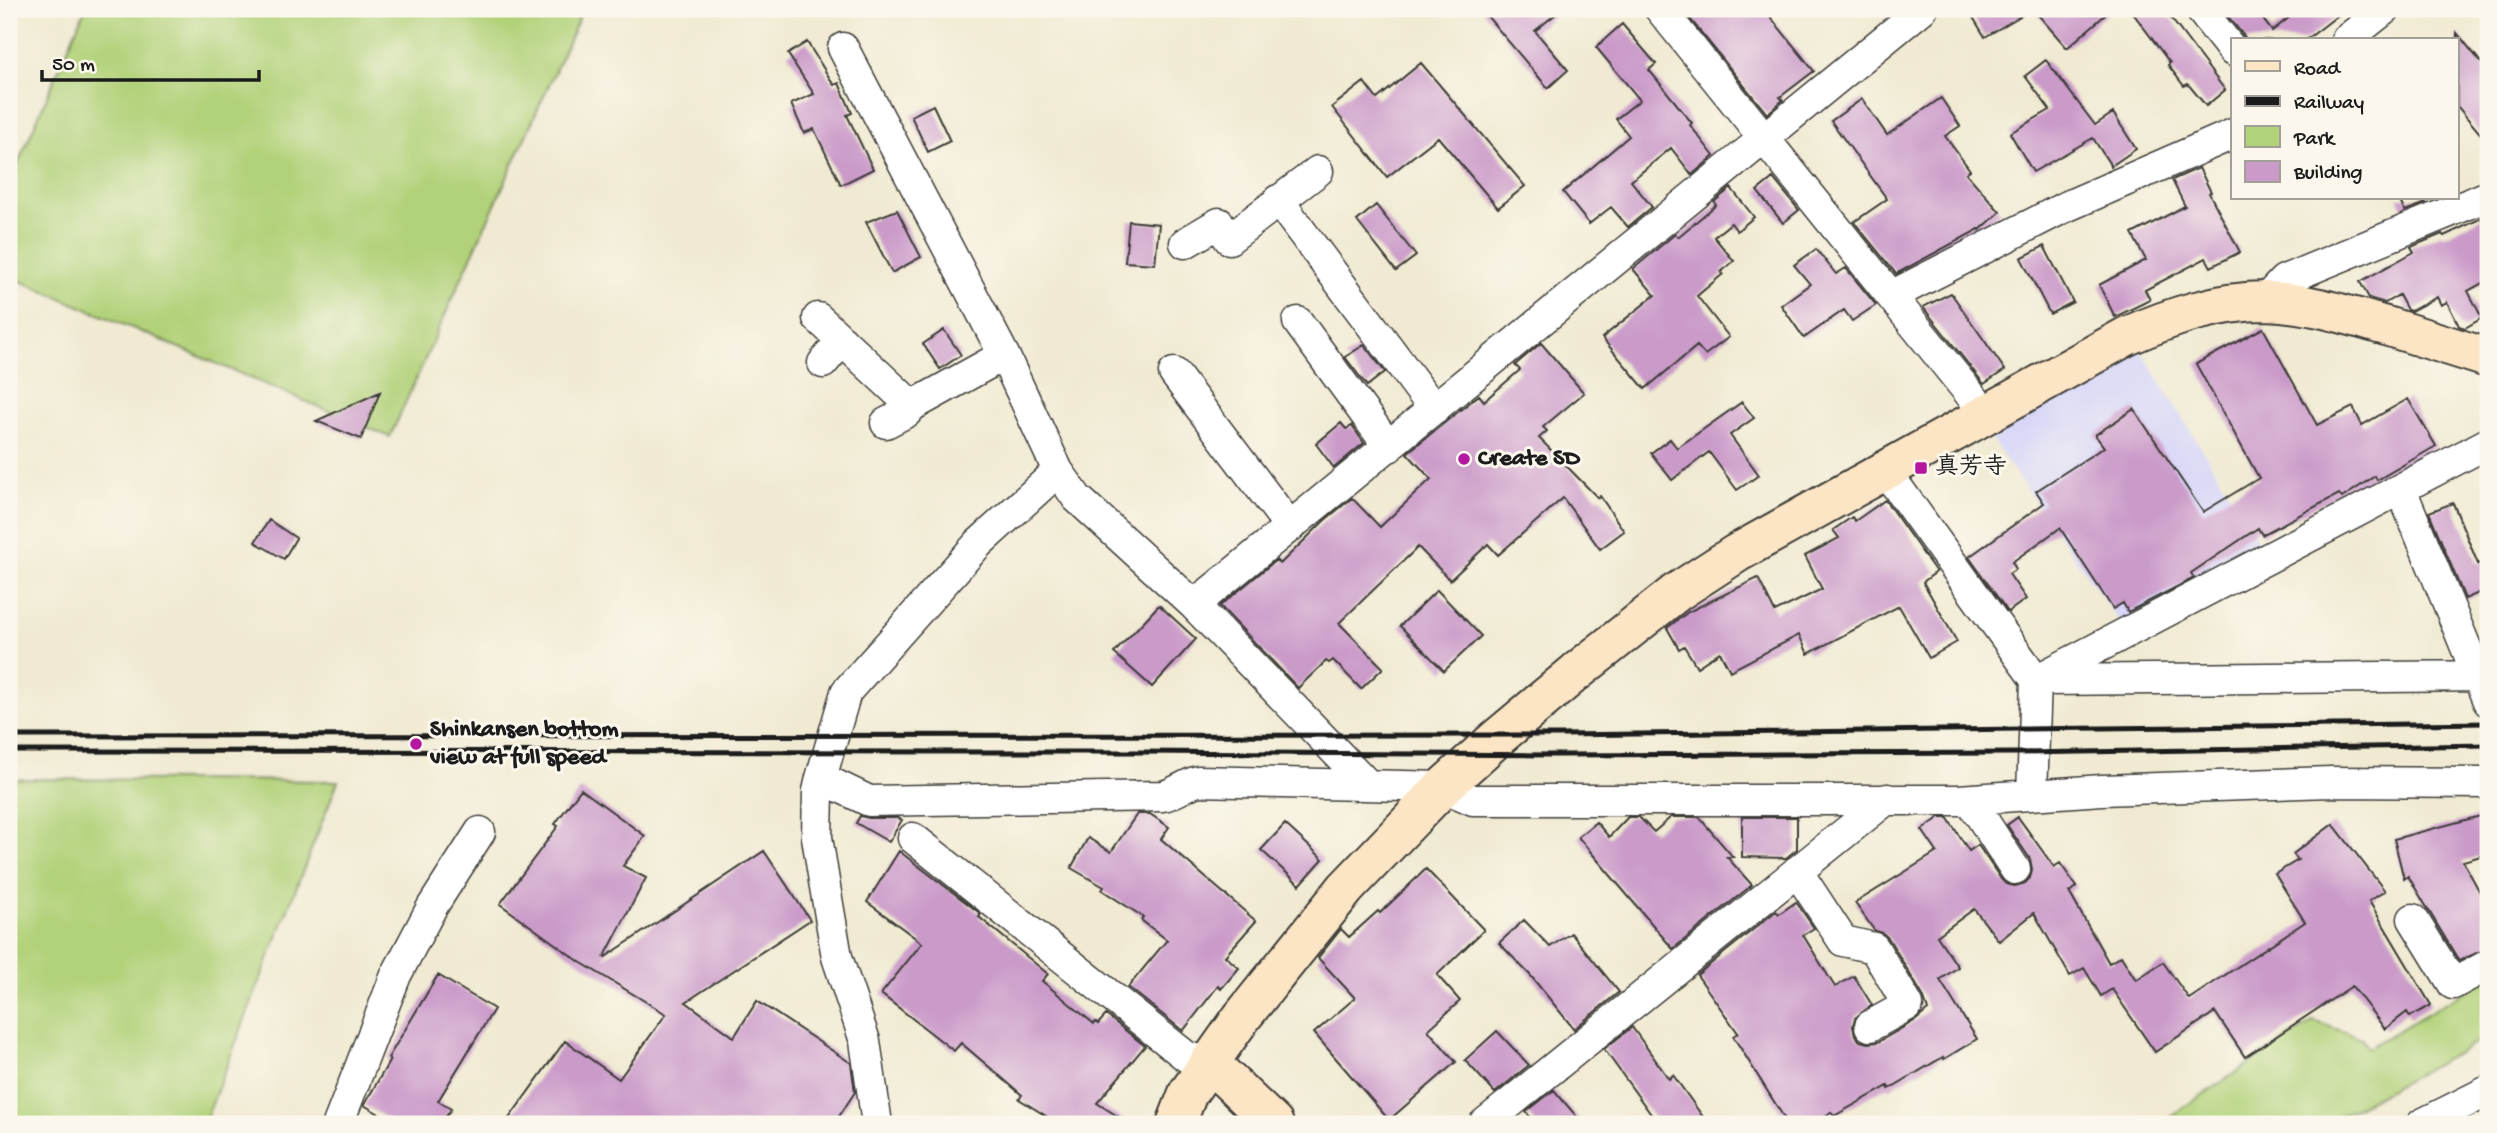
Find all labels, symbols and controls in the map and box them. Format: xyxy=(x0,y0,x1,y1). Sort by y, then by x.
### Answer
scale bar xyxy=(42,38,259,82)
legend xyxy=(2231,38,2458,200)
text: 50 m xyxy=(52,54,95,79)
text: Road xyxy=(2294,58,2342,83)
text: Railway xyxy=(2294,92,2364,117)
text: Park xyxy=(2293,128,2337,153)
text: Building xyxy=(2293,162,2363,187)
place label: Create SD xyxy=(1478,445,1581,474)
marker: Create SD xyxy=(1456,451,1472,467)
place label: 真芳寺 xyxy=(1935,453,2007,483)
marker: 真芳寺 xyxy=(1913,460,1929,476)
place label: Shinkansen bottom view at full speed xyxy=(429,716,619,773)
marker: Shinkansen bottom view at full speed xyxy=(408,736,424,752)

